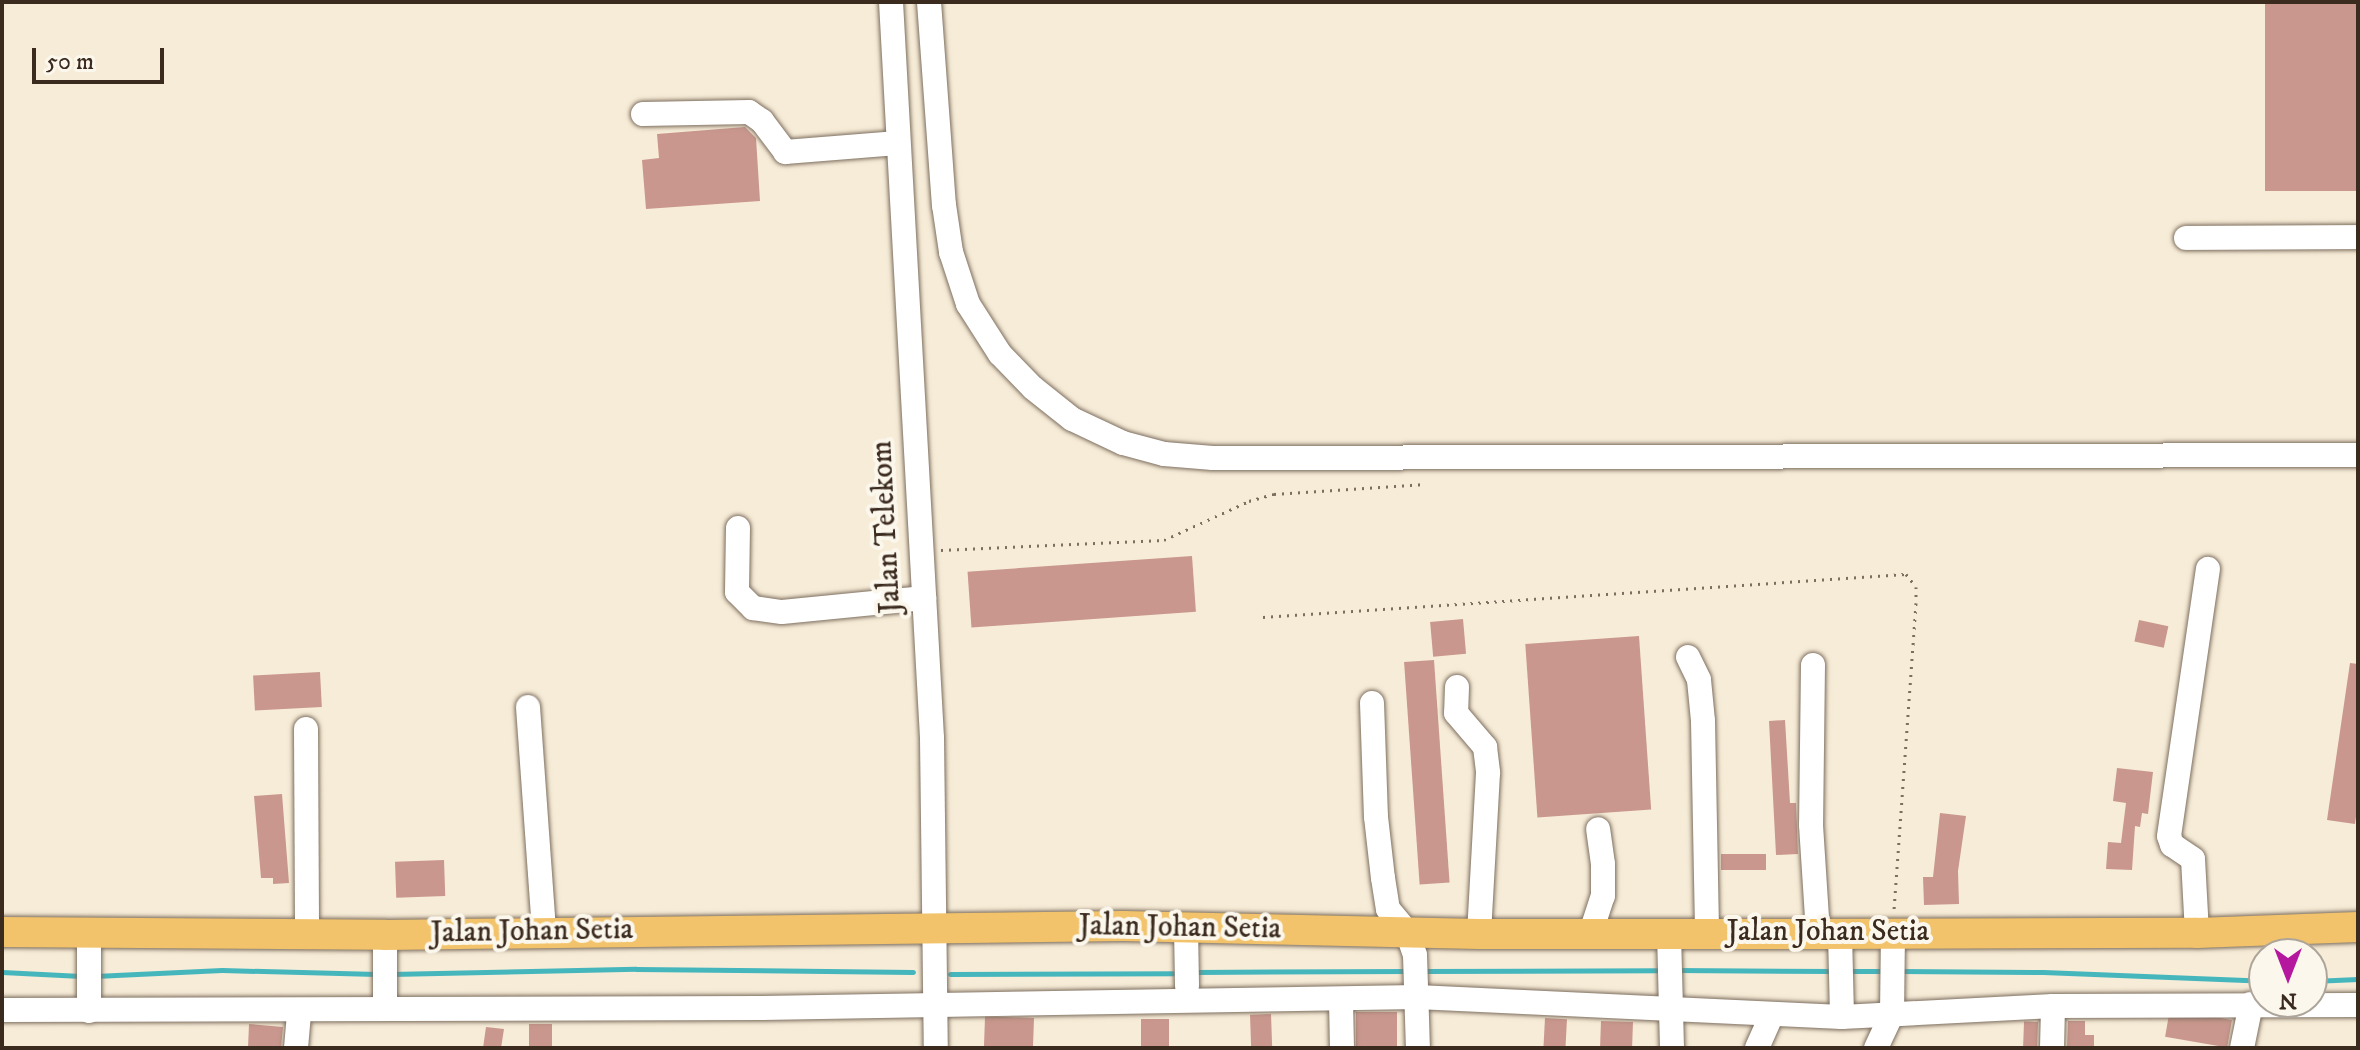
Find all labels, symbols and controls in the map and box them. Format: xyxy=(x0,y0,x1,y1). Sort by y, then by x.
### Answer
scale bar xyxy=(36,32,168,82)
text: 50 m xyxy=(46,47,94,77)
street label: Jalan Telekom xyxy=(864,440,910,614)
street label: Jalan Johan Setia xyxy=(1078,908,1282,948)
street label: Jalan Johan Setia xyxy=(430,912,634,952)
street label: Jalan Johan Setia xyxy=(1727,914,1929,950)
north arrow xyxy=(2248,938,2328,1018)
text: N xyxy=(2279,987,2297,1014)

